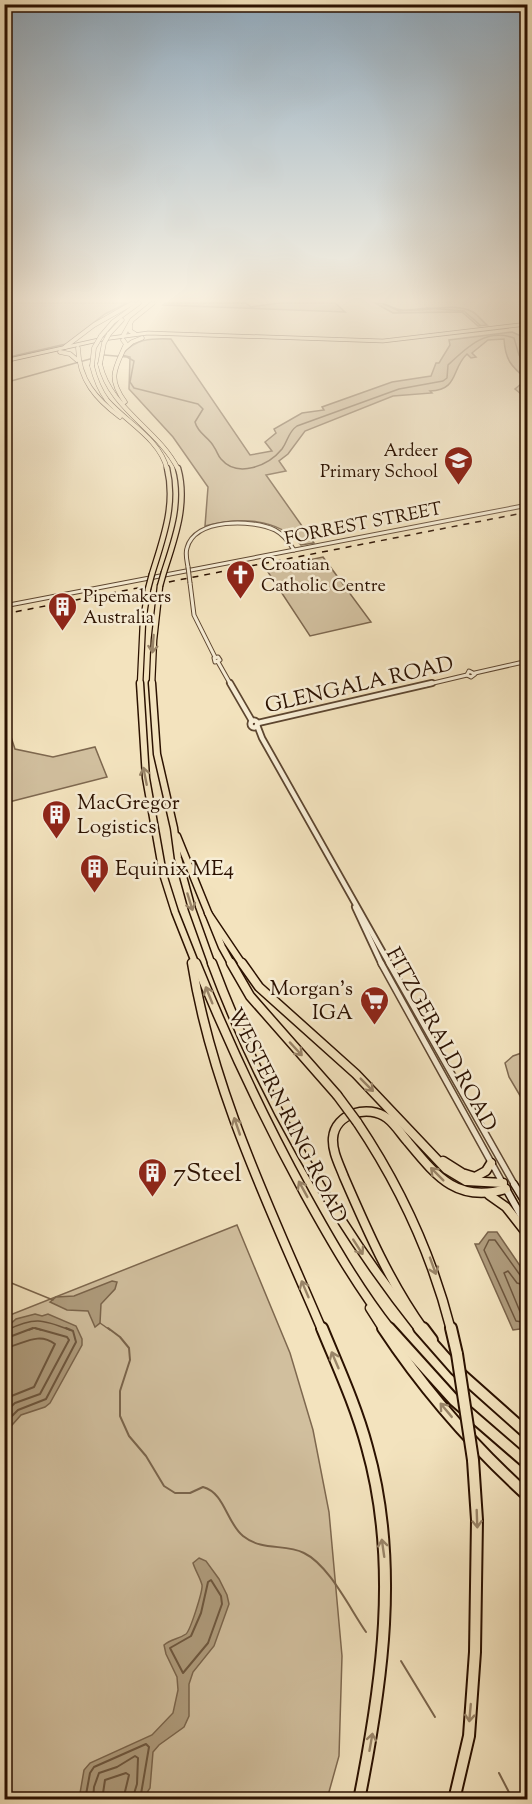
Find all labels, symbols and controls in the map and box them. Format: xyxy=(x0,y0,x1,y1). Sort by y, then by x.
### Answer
place label: Ardeer Primary School xyxy=(320,439,438,486)
school or university icon: Ardeer Primary School xyxy=(443,444,475,486)
street label: FORREST STREET xyxy=(282,497,445,553)
place label: Croatian Catholic Centre xyxy=(261,553,386,600)
church icon: Croatian Catholic Centre xyxy=(224,558,256,600)
place label: Pipemakers Australia xyxy=(83,585,171,632)
building icon: Pipemakers Australia xyxy=(46,590,78,632)
one-way arrow xyxy=(147,634,158,654)
street label: GLENGALA ROAD xyxy=(262,650,457,722)
one-way arrow xyxy=(139,767,150,786)
place label: MacGregor Logistics xyxy=(77,789,180,843)
building icon: MacGregor Logistics xyxy=(40,798,72,840)
building icon: Equinix ME4 xyxy=(78,852,110,894)
place label: Equinix ME4 xyxy=(115,855,234,885)
one-way arrow xyxy=(186,893,197,912)
street label: FITZGERALD ROAD xyxy=(377,943,503,1137)
place label: Morgan's IGA xyxy=(270,975,353,1029)
supermarket icon: Morgan's IGA xyxy=(358,984,390,1026)
one-way arrow xyxy=(203,987,214,1005)
street label: WESTERN RING ROAD xyxy=(219,1003,354,1229)
one-way arrow xyxy=(288,1042,303,1057)
one-way arrow xyxy=(359,1077,374,1092)
one-way arrow xyxy=(231,1117,242,1136)
building icon: 7Steel xyxy=(136,1156,168,1198)
place label: 7Steel xyxy=(173,1156,242,1193)
one-way arrow xyxy=(430,1166,445,1181)
one-way arrow xyxy=(297,1181,308,1199)
one-way arrow xyxy=(352,1238,364,1255)
one-way arrow xyxy=(428,1256,439,1275)
one-way arrow xyxy=(299,1280,310,1298)
one-way arrow xyxy=(329,1352,340,1370)
one-way arrow xyxy=(439,1403,453,1418)
one-way arrow xyxy=(471,1508,482,1528)
one-way arrow xyxy=(378,1539,389,1559)
one-way arrow xyxy=(464,1703,475,1723)
one-way arrow xyxy=(366,1733,377,1752)

